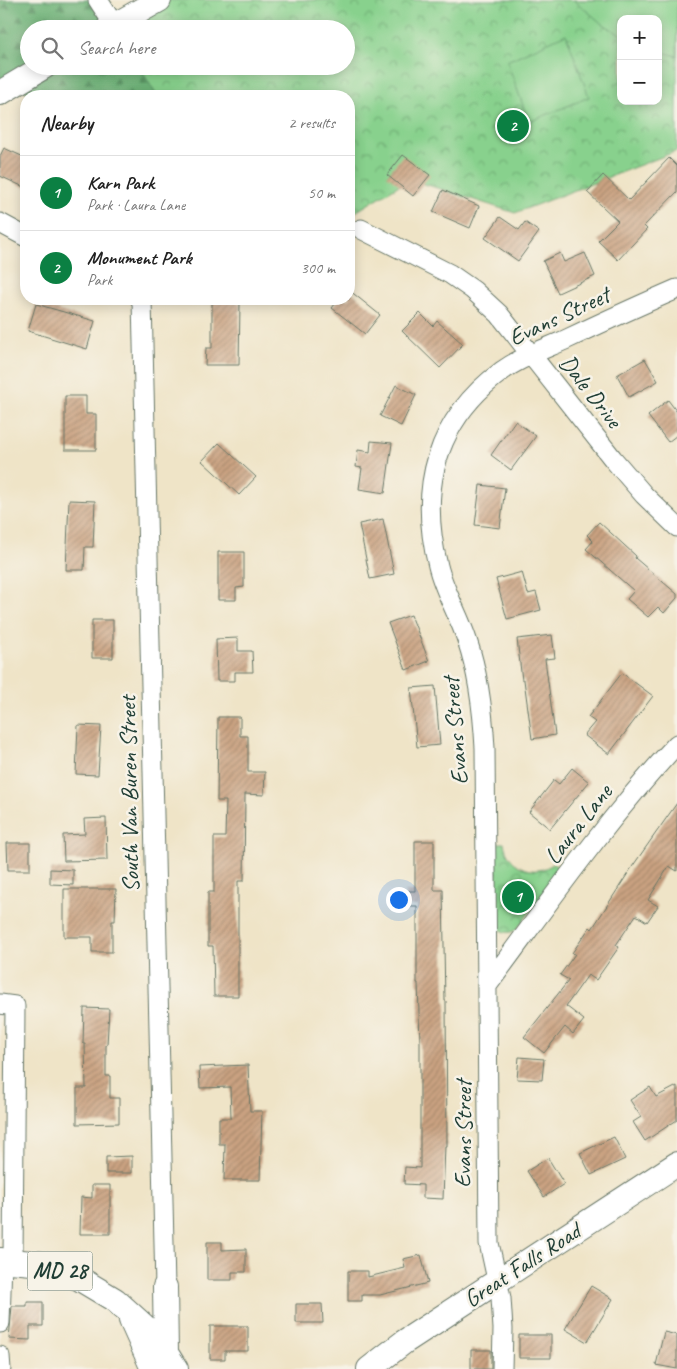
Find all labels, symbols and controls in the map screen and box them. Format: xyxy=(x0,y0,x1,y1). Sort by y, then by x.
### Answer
map controls xyxy=(617,15,662,105)
button: + xyxy=(617,15,662,60)
search box xyxy=(20,20,355,75)
icon: search xyxy=(38,34,66,62)
text: Search here xyxy=(78,36,155,60)
button: − xyxy=(617,60,662,105)
pin: 2 xyxy=(497,107,529,145)
text: Nearby xyxy=(40,110,93,136)
text: 2 results xyxy=(288,113,335,133)
text: Karn Park xyxy=(87,171,154,195)
text: 1 xyxy=(52,183,60,203)
text: 50 m xyxy=(308,183,335,203)
text: Park · Laura Lane xyxy=(87,195,185,215)
text: Monument Park xyxy=(87,246,192,270)
text: 2 xyxy=(52,258,60,278)
text: 300 m xyxy=(301,258,335,278)
text: Park xyxy=(87,270,112,290)
street label: Evans Street xyxy=(504,278,617,352)
street label: Dale Drive xyxy=(553,348,630,435)
street label: Evans Street xyxy=(435,673,475,786)
street label: South Van Buren Street xyxy=(112,693,146,893)
street label: Laura Lane xyxy=(537,776,620,870)
pin: 1 xyxy=(502,878,534,916)
your location xyxy=(386,887,412,913)
street label: Evans Street xyxy=(448,1077,478,1188)
street label: Great Falls Road xyxy=(458,1214,589,1314)
road number: MD 28 xyxy=(28,1252,92,1290)

